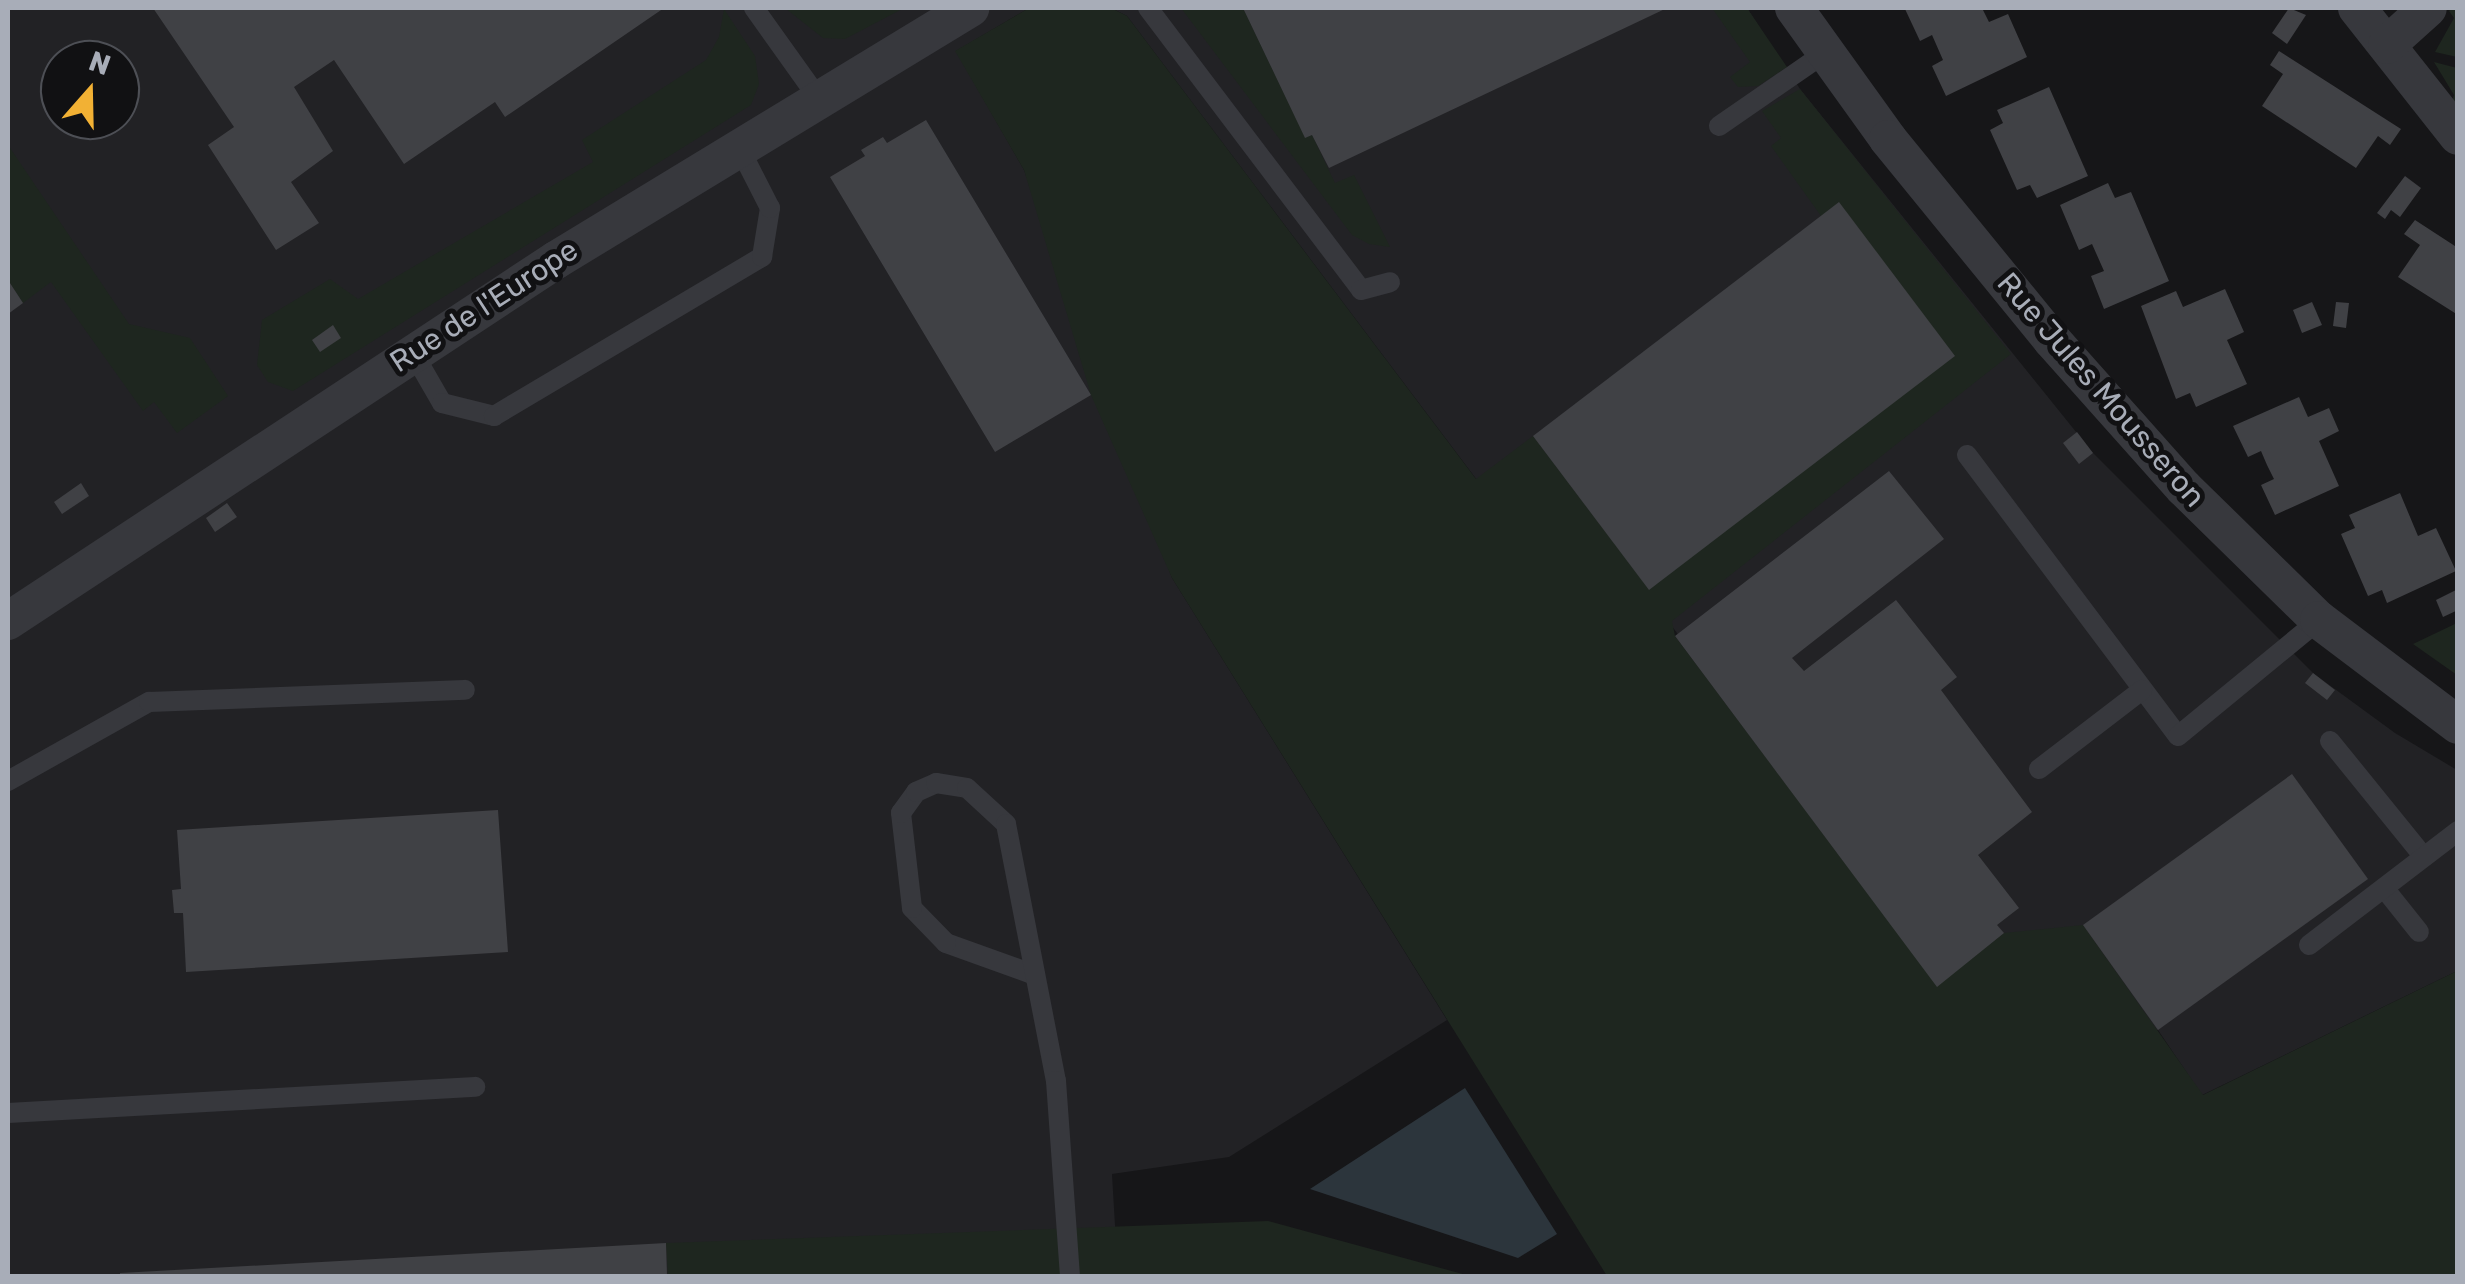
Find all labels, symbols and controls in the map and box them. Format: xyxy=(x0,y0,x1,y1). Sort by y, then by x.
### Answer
north arrow xyxy=(40,40,140,140)
text: N xyxy=(85,44,115,82)
street label: Rue de l'Europe xyxy=(383,232,585,380)
street label: Rue Jules Mousseron xyxy=(1989,266,2213,514)

